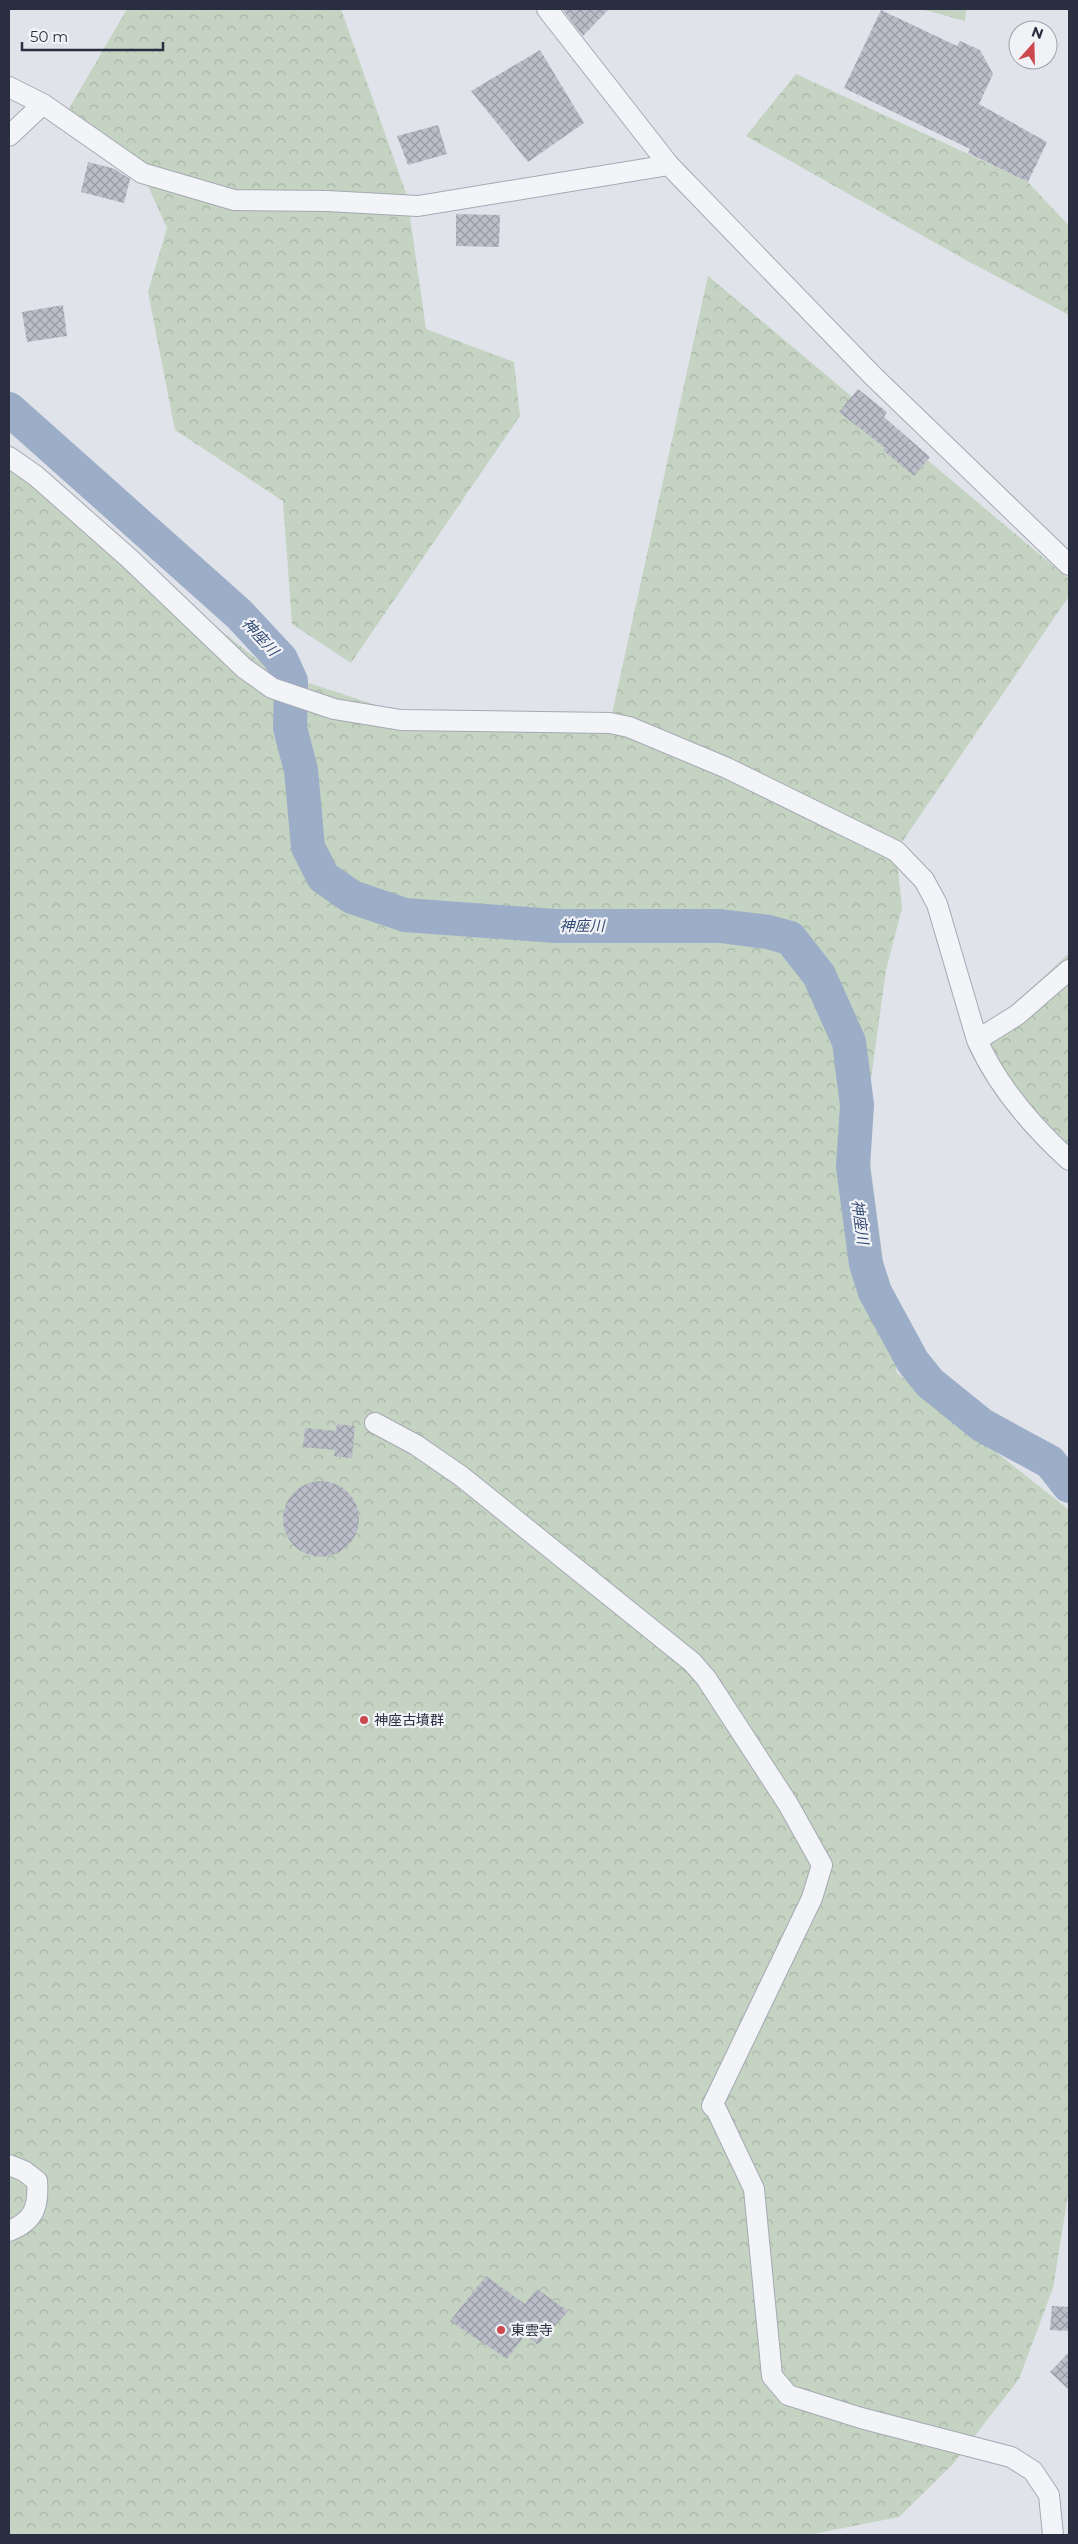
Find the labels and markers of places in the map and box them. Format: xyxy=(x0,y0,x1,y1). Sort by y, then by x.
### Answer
place label: 神座古墳群 xyxy=(374,1711,444,1729)
marker: 神座古墳群 xyxy=(358,1714,370,1726)
place label: 東雲寺 xyxy=(511,2321,553,2339)
marker: 東雲寺 xyxy=(495,2324,507,2336)

